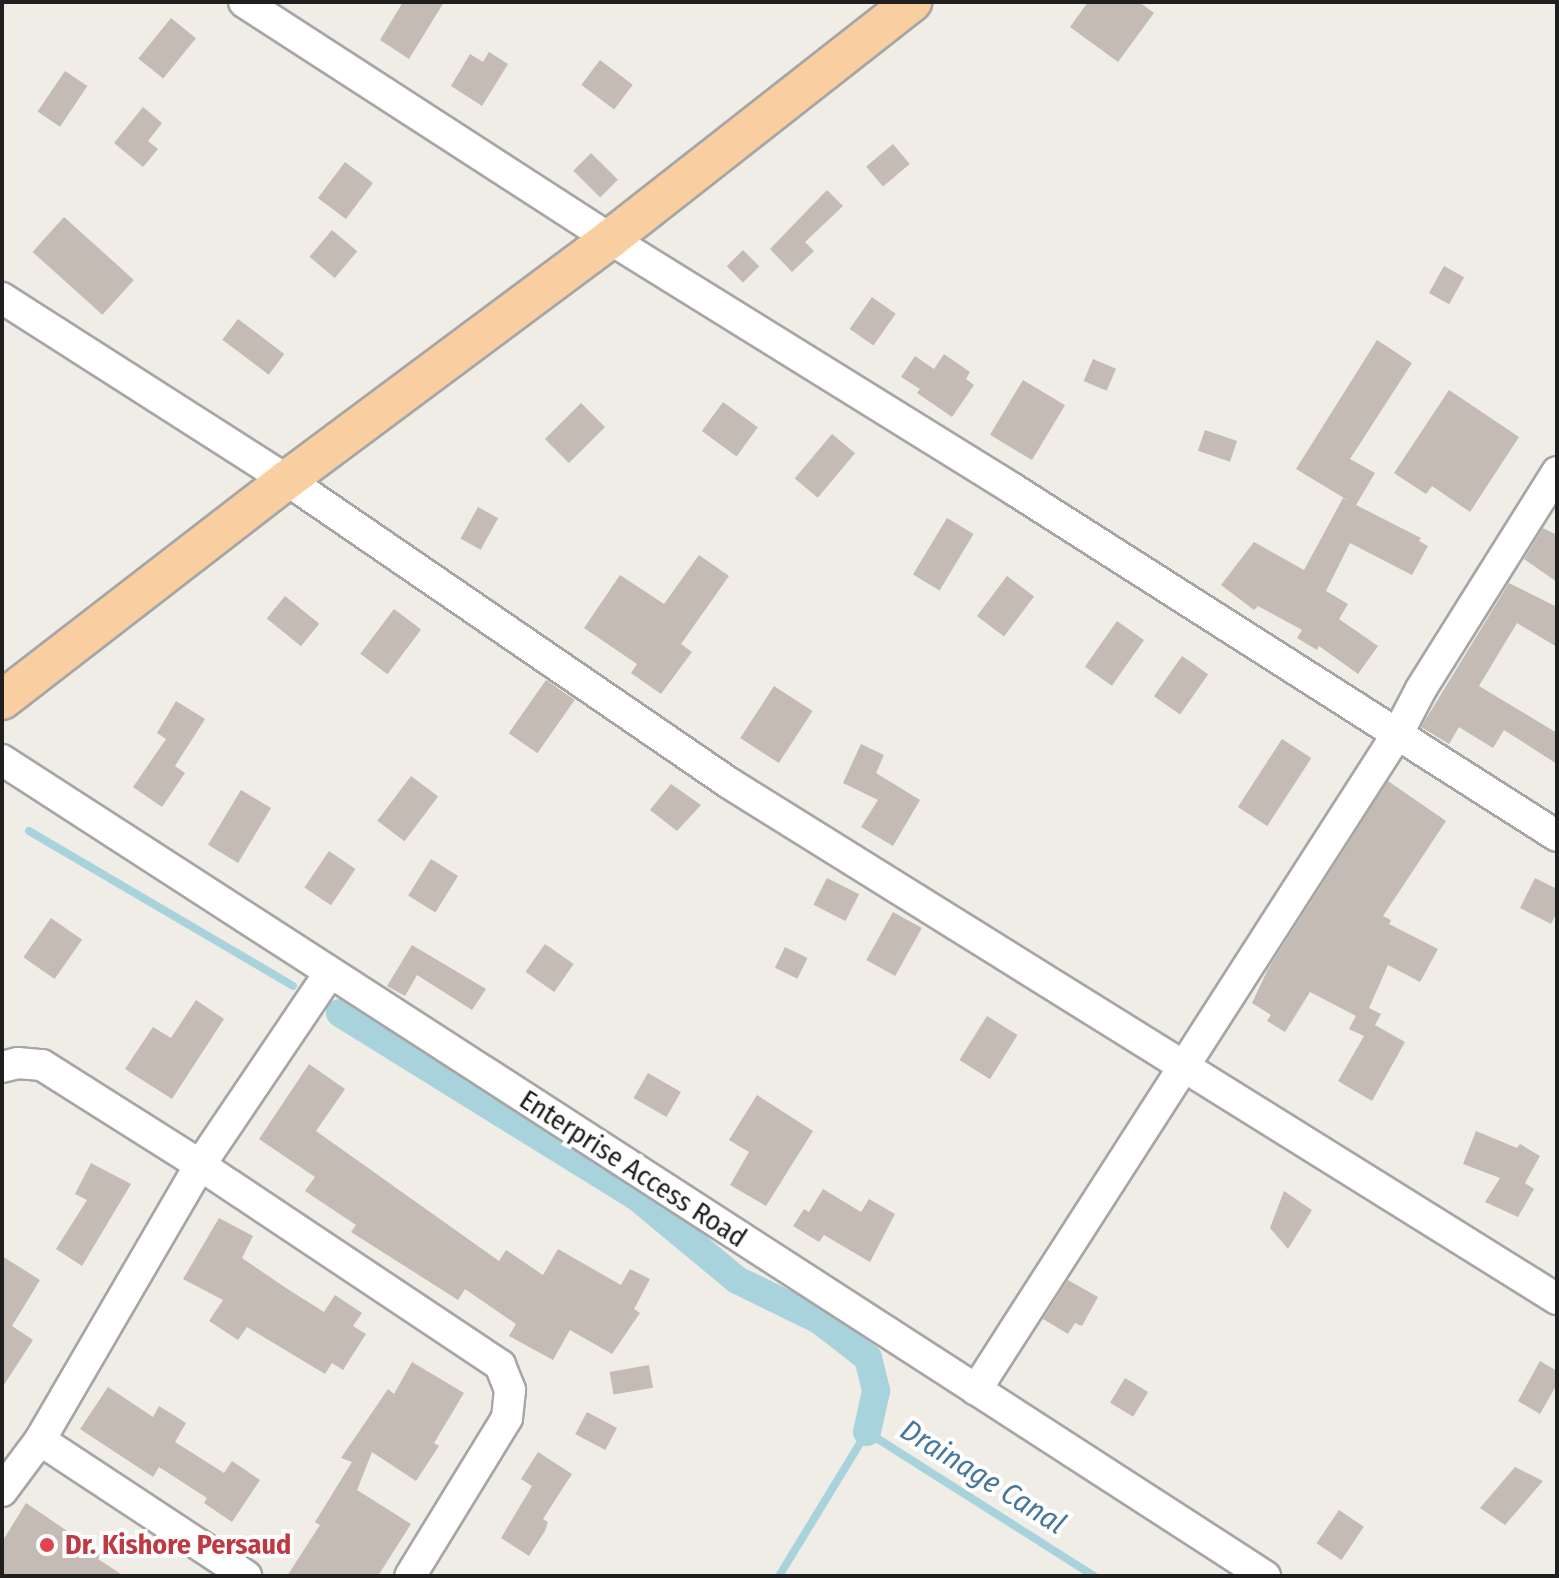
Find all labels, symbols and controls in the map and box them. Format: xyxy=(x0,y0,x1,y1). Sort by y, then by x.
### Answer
street label: Enterprise Access Road xyxy=(513,1083,753,1255)
water label: Drainage Canal xyxy=(894,1412,1072,1542)
place label: Dr. Kishore Persaud xyxy=(65,1528,291,1562)
marker: Dr. Kishore Persaud xyxy=(36,1534,58,1556)

